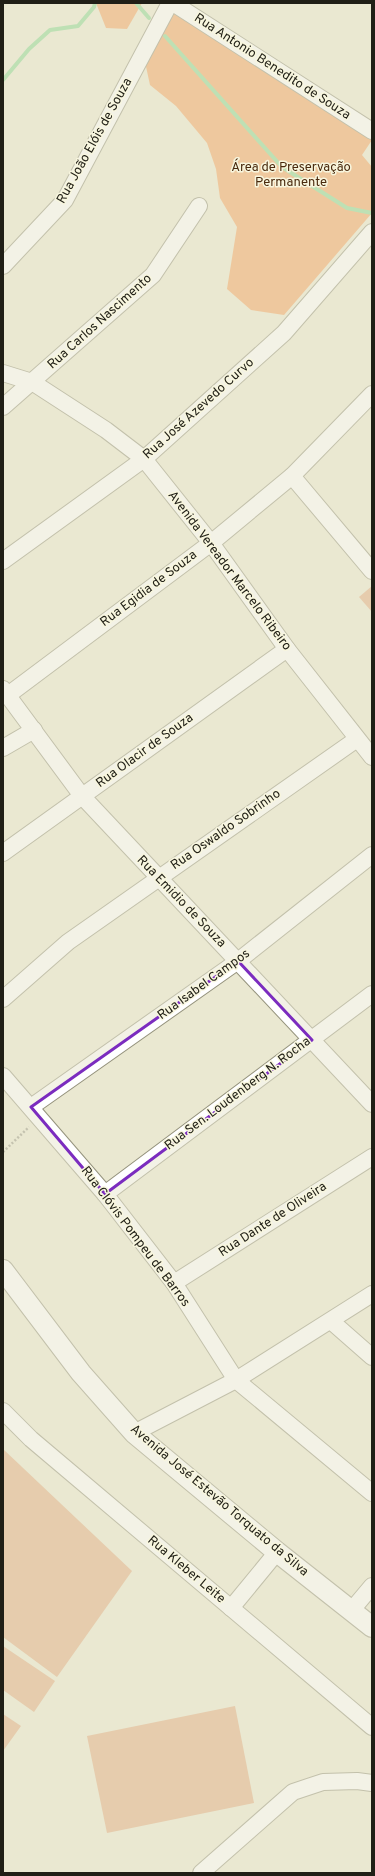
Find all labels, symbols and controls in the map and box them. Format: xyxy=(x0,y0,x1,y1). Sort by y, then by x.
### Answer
street label: Rua Antonio Benedito de Souza xyxy=(191,10,353,124)
street label: Rua João Elóis de Souza xyxy=(54,75,136,207)
park label: Área de Preservação Permanente xyxy=(231,158,351,191)
street label: Rua Carlos Nascimento xyxy=(45,271,155,373)
street label: Rua José Azevedo Curvo xyxy=(140,355,258,463)
street label: Avenida Vereador Marcelo Ribeiro xyxy=(164,488,294,654)
street label: Rua Egidia de Souza xyxy=(97,547,201,631)
street label: Rua Olacir de Souza xyxy=(93,710,197,792)
street label: Rua Oswaldo Sobrinho xyxy=(168,786,284,874)
street label: Rua Emidio de Souza xyxy=(133,853,229,951)
street label: Rua Isabel Campos xyxy=(155,946,253,1024)
street label: Rua Sen. Loudenberg N. Rocha xyxy=(162,1034,314,1154)
street label: Rua Clóvis Pompeu de Barros xyxy=(77,1164,193,1310)
street label: Rua Dante de Oliveira xyxy=(216,1179,330,1261)
street label: Avenida José Estevão Torquato da Silva xyxy=(127,1422,311,1580)
street label: Rua Kleber Leite xyxy=(144,1533,228,1607)

